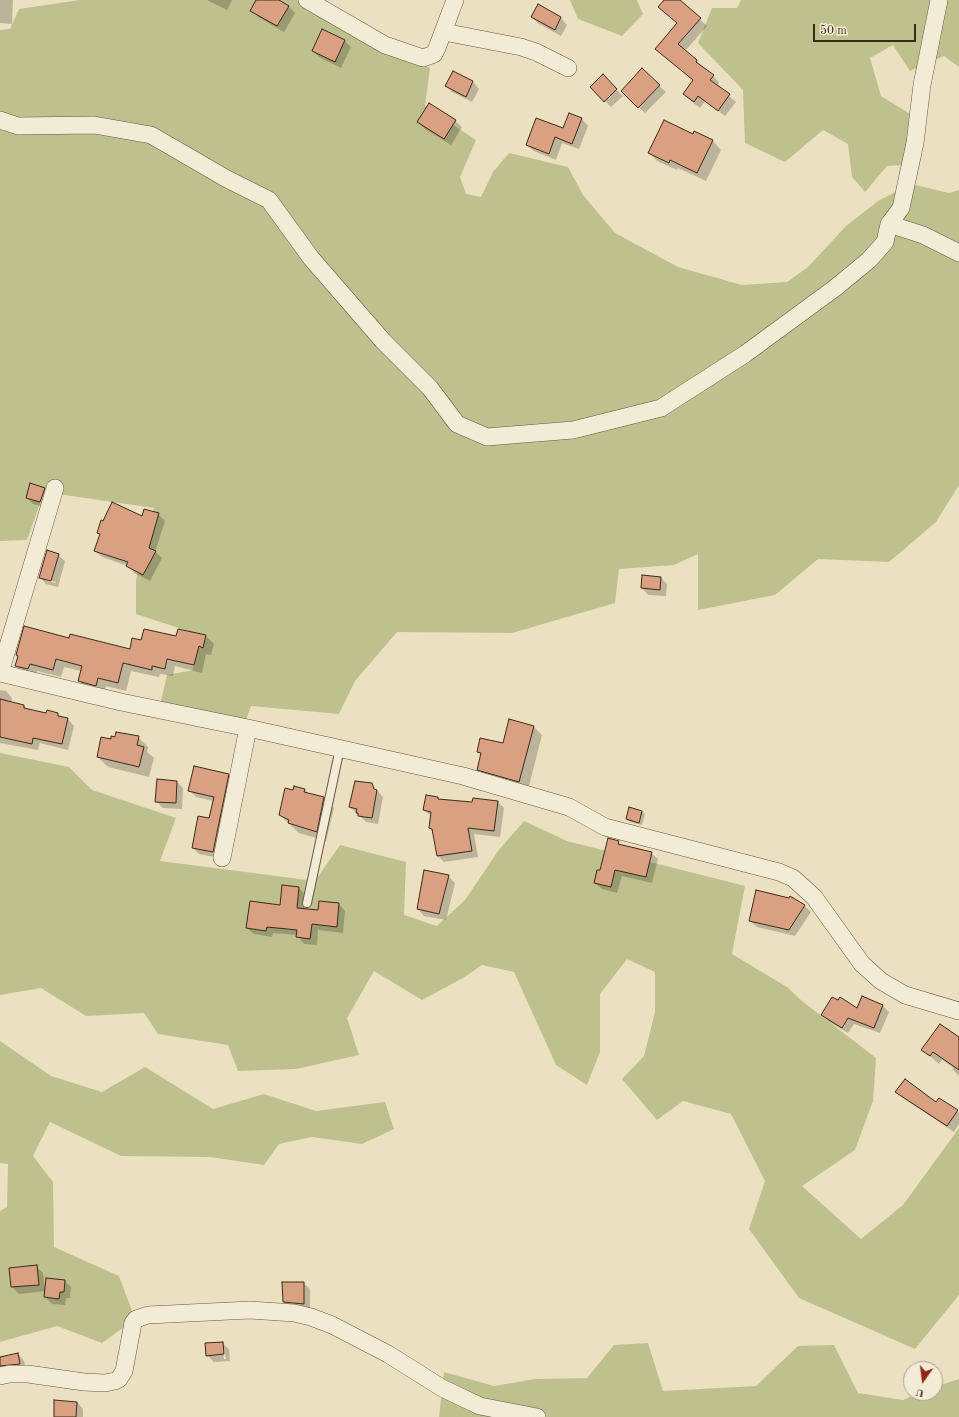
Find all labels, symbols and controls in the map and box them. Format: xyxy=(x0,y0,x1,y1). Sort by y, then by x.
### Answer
scale bar xyxy=(815,16,918,42)
text: 50 m xyxy=(820,25,847,37)
north arrow xyxy=(903,1361,943,1401)
text: U xyxy=(915,1386,926,1399)

